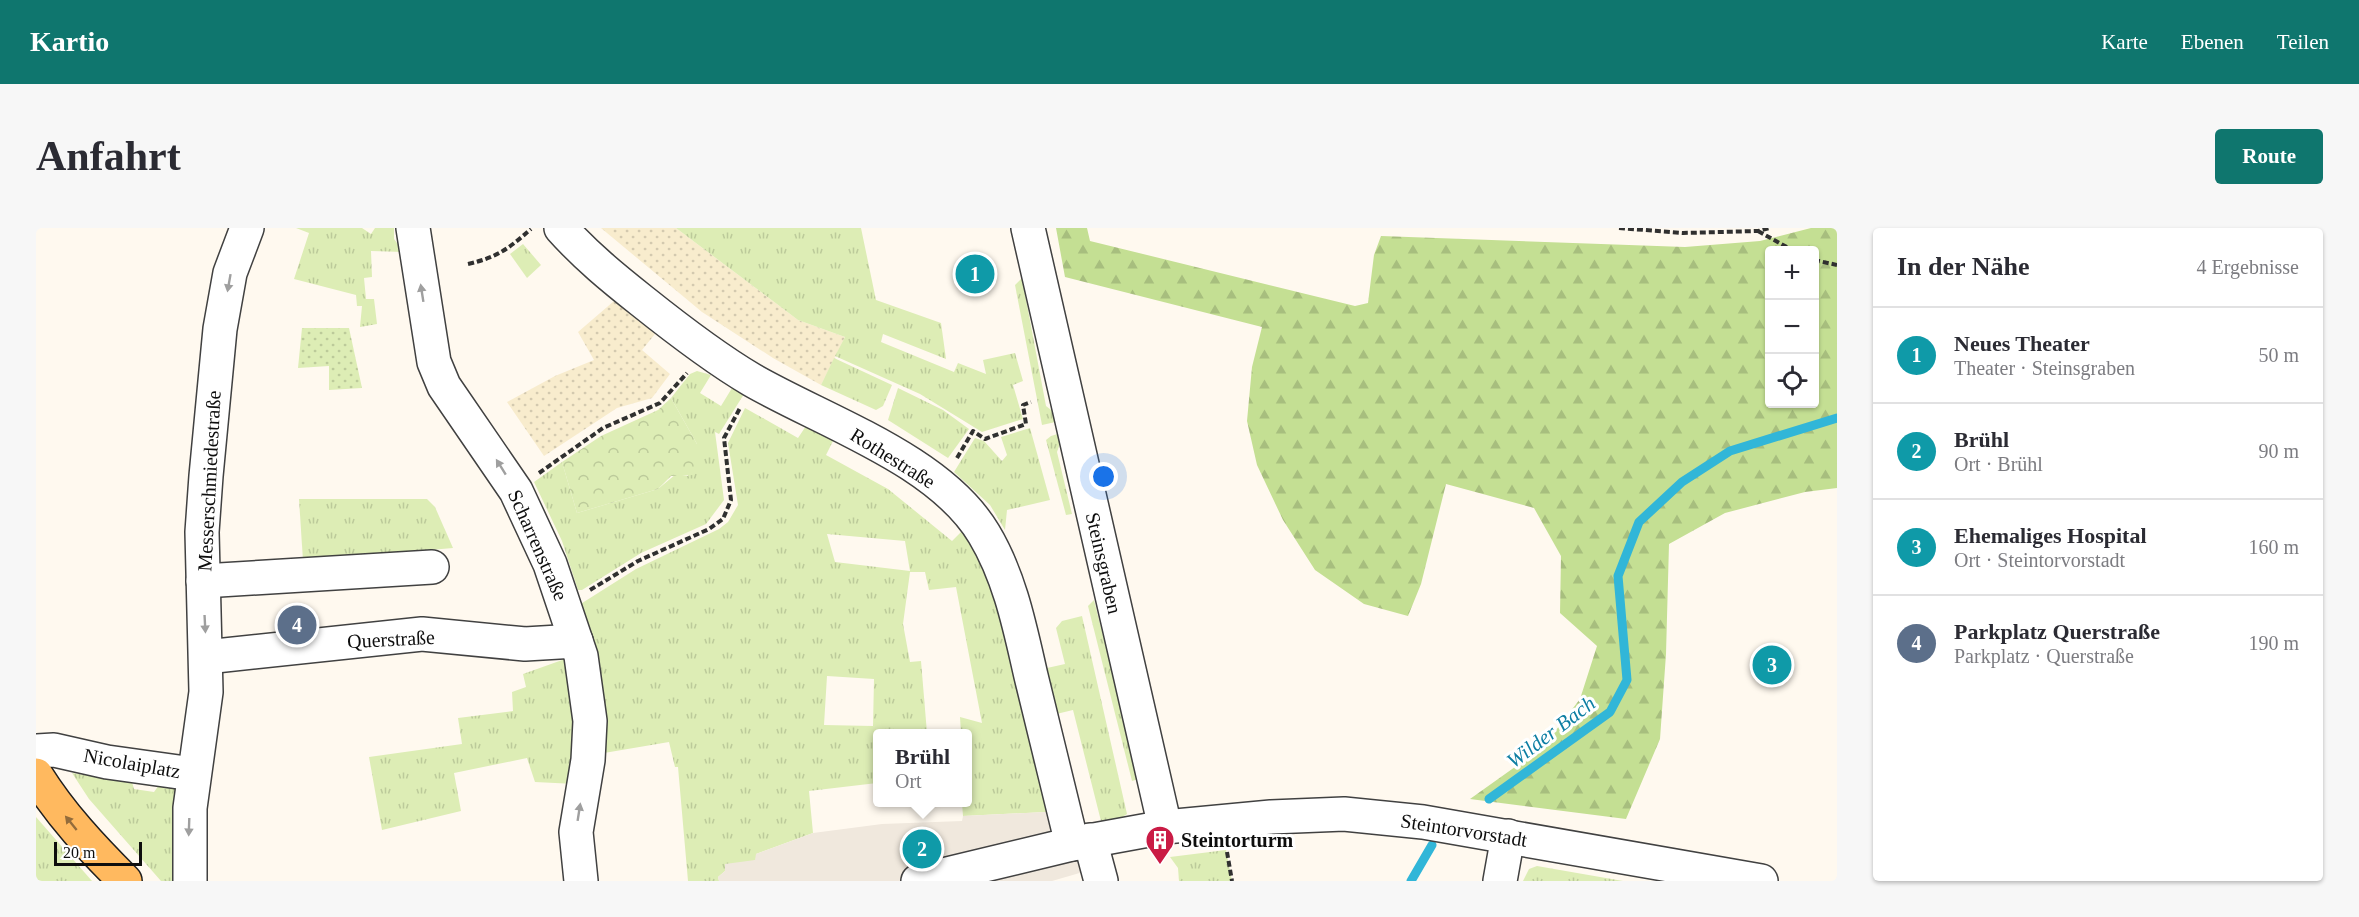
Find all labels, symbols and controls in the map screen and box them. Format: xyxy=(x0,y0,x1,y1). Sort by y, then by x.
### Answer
text: Kartio xyxy=(30,26,109,57)
text: Karte xyxy=(2101,30,2148,54)
text: Ebenen xyxy=(2181,30,2244,54)
text: Teilen xyxy=(2277,30,2329,54)
button: Route xyxy=(2215,129,2323,184)
text: Anfahrt xyxy=(36,133,181,179)
map controls xyxy=(1765,246,1819,408)
button: + xyxy=(1765,246,1819,300)
pin: 1 xyxy=(956,252,994,296)
text: In der Nähe xyxy=(1897,252,2029,281)
text: 4 Ergebnisse xyxy=(2197,256,2299,278)
one-way arrow xyxy=(224,274,233,293)
one-way arrow xyxy=(417,284,426,303)
button: − xyxy=(1765,300,1819,354)
text: Neues Theater xyxy=(1954,331,2090,356)
text: 1 xyxy=(1912,344,1922,366)
text: 50 m xyxy=(2258,344,2299,366)
button: locate xyxy=(1765,354,1819,408)
text: Theater · Steinsgraben xyxy=(1954,357,2135,379)
street label: Messerschmiedestraße xyxy=(193,390,225,572)
street label: Rothestraße xyxy=(847,423,939,493)
text: Brühl xyxy=(1954,427,2009,452)
text: 2 xyxy=(1912,440,1922,462)
text: 90 m xyxy=(2258,440,2299,462)
text: Ort · Brühl xyxy=(1954,453,2043,475)
one-way arrow xyxy=(496,459,507,475)
your location xyxy=(1089,462,1118,491)
street label: Scharrenstraße xyxy=(504,486,572,604)
street label: Steinsgraben xyxy=(1081,510,1126,616)
text: Ehemaliges Hospital xyxy=(1954,523,2147,548)
text: 3 xyxy=(1912,536,1922,558)
text: 160 m xyxy=(2248,536,2299,558)
text: Ort · Steintorvorstadt xyxy=(1954,549,2125,571)
pin: 4 xyxy=(278,602,316,648)
one-way arrow xyxy=(200,614,209,633)
text: Parkplatz Querstraße xyxy=(1954,619,2160,644)
street label: Querstraße xyxy=(347,626,436,652)
text: 4 xyxy=(1912,632,1922,654)
text: 190 m xyxy=(2248,632,2299,654)
pin: 3 xyxy=(1752,642,1792,688)
text: Parkplatz · Querstraße xyxy=(1954,645,2134,667)
water label: Wilder Bach xyxy=(1502,691,1600,773)
popup xyxy=(873,729,972,807)
street label: Nicolaiplatz xyxy=(82,744,182,783)
text: Brühl xyxy=(895,744,950,769)
text: Ort xyxy=(895,770,922,792)
one-way arrow xyxy=(575,803,584,822)
street label: Steintorvorstadt xyxy=(1399,809,1529,851)
one-way arrow xyxy=(64,815,77,831)
one-way arrow xyxy=(184,818,194,837)
building icon: Steintorturm xyxy=(1144,824,1176,866)
pin: 2 xyxy=(902,826,942,872)
place label: Steintorturm xyxy=(1181,829,1294,851)
scale bar xyxy=(54,839,142,866)
text: 20 m xyxy=(63,844,95,861)

